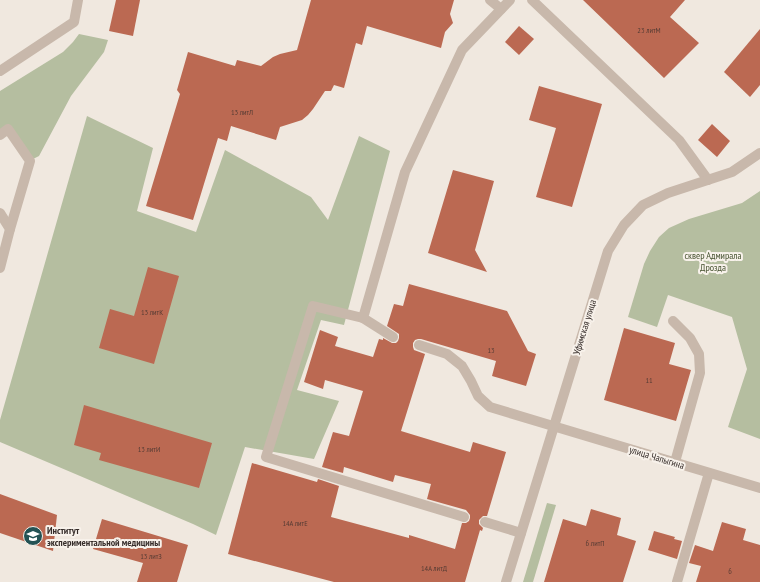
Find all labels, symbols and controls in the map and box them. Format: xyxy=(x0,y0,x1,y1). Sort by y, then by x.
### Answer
house number: 23 литМ xyxy=(637,25,661,35)
house number: 13 литЛ xyxy=(231,107,253,117)
park label: сквер Адмирала Дрозда xyxy=(685,249,741,274)
street label: Уфимская улица xyxy=(570,298,599,356)
house number: 13 литК xyxy=(141,307,163,317)
house number: 13 xyxy=(487,345,495,355)
house number: 11 xyxy=(645,375,653,385)
street label: улица Чапыгина xyxy=(628,443,686,472)
house number: 13 литИ xyxy=(138,444,160,454)
house number: 14А литЕ xyxy=(282,518,308,528)
place label: Институт экспериментальной медицины xyxy=(47,524,160,549)
school or university icon: Институт экспериментальной медицины xyxy=(22,525,44,547)
house number: 6 литП xyxy=(586,538,604,548)
house number: 13 литЗ xyxy=(140,551,162,561)
house number: 14А литД xyxy=(421,563,448,573)
house number: 6 xyxy=(728,566,732,576)

